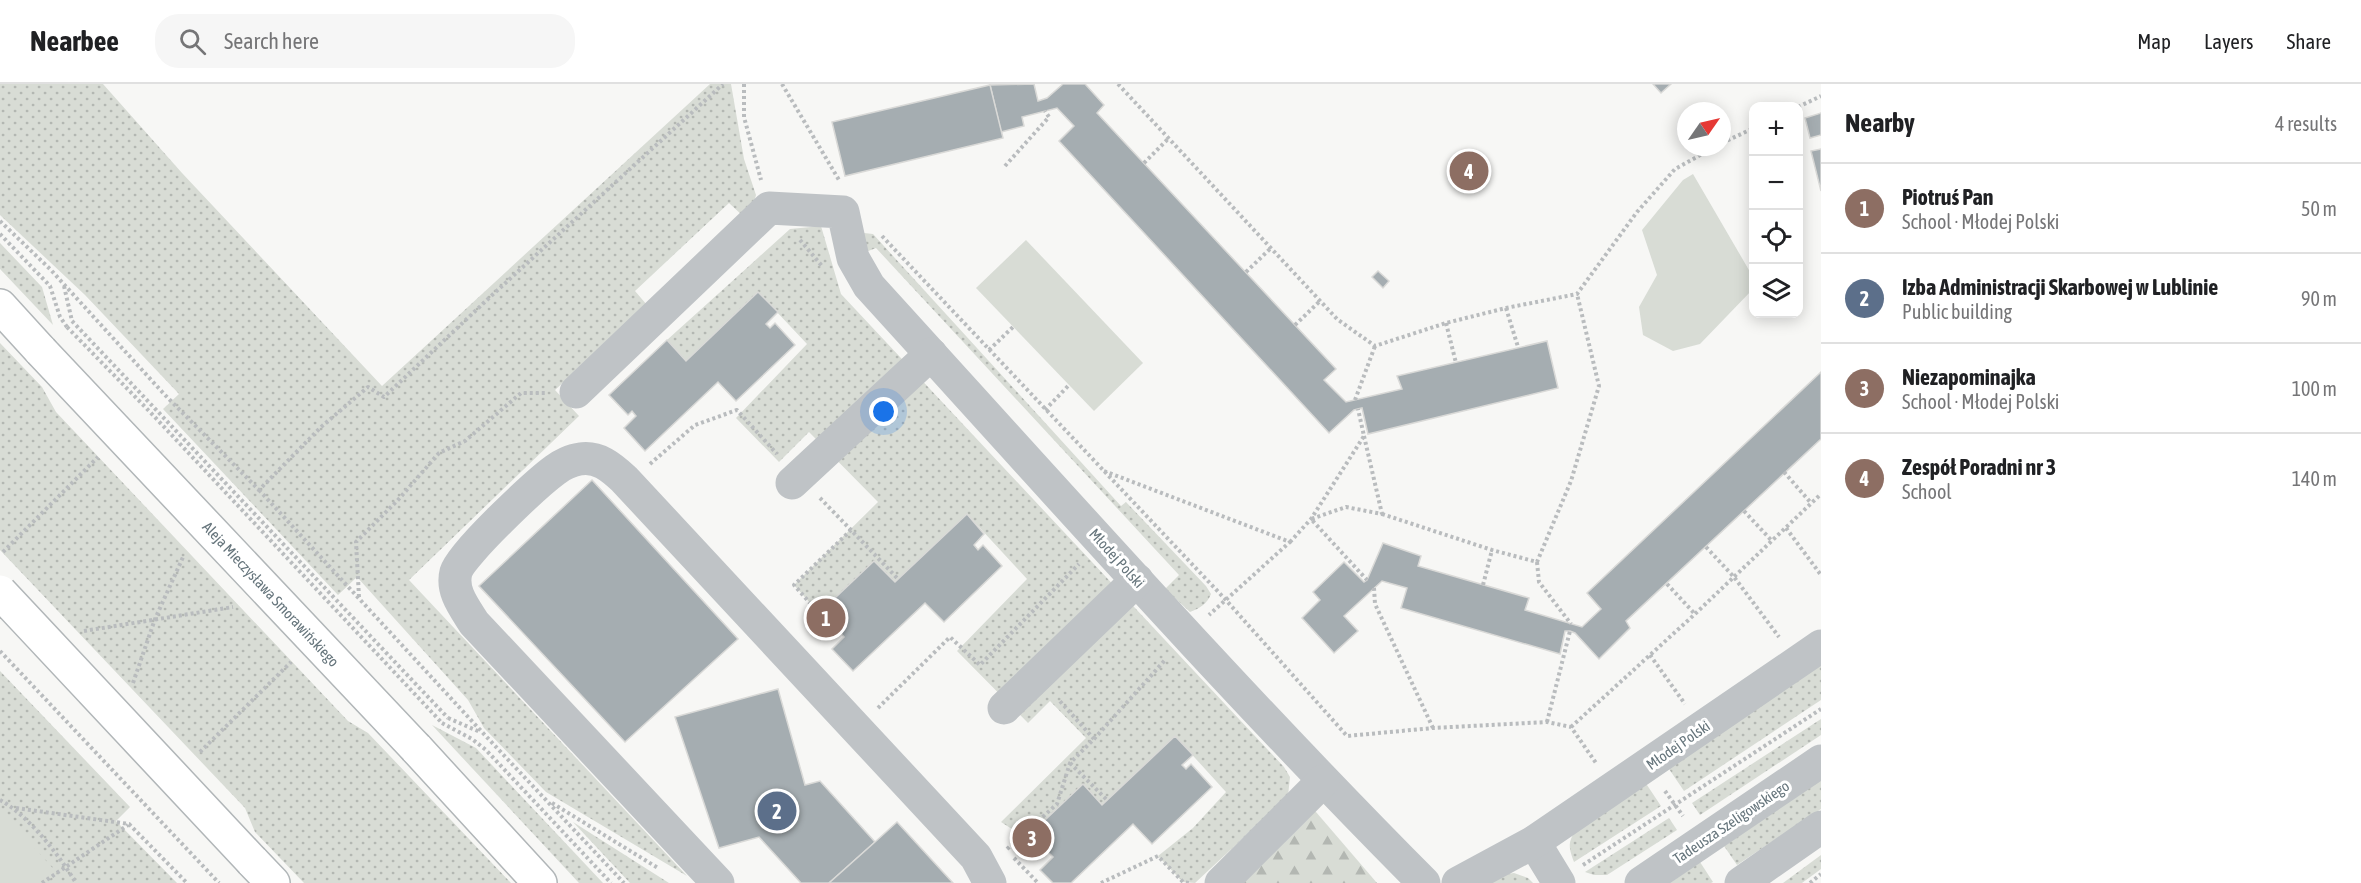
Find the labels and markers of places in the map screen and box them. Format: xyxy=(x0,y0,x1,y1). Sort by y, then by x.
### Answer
pin: 4 xyxy=(1450,148,1488,194)
pin: 1 xyxy=(806,596,846,640)
pin: 2 xyxy=(758,788,796,834)
pin: 3 xyxy=(1012,816,1052,861)

